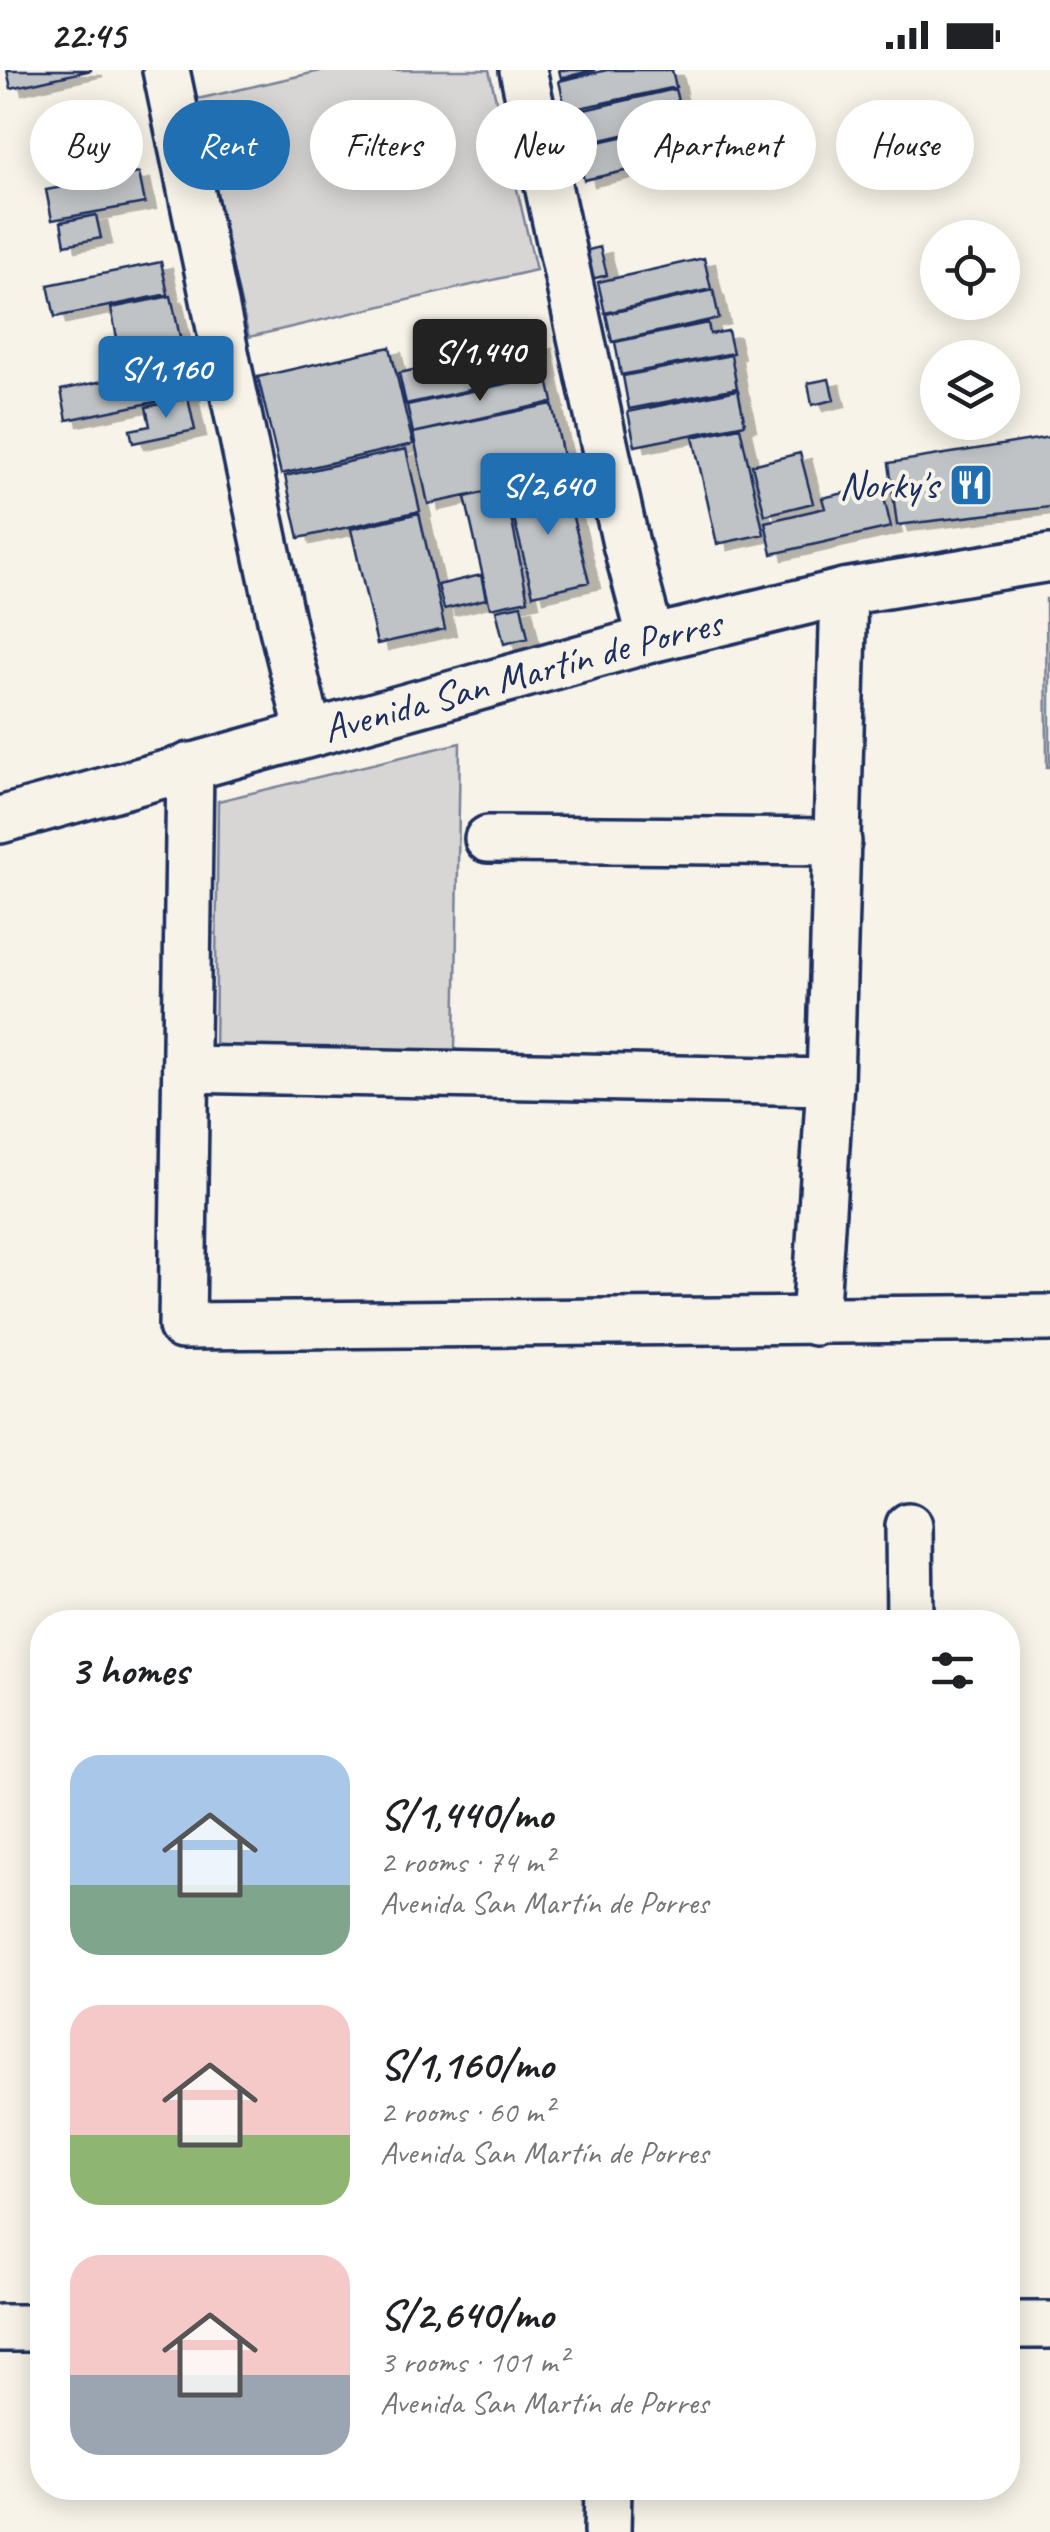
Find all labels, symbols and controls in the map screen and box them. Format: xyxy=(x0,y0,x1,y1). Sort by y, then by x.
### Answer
text: 22:45 xyxy=(50,12,125,59)
chip: Buy xyxy=(30,100,143,190)
chip: Rent xyxy=(163,100,290,190)
chip: Filters xyxy=(310,100,456,190)
chip: New xyxy=(476,100,597,190)
chip: Apartment xyxy=(617,100,816,190)
chip: House xyxy=(836,100,974,190)
map controls xyxy=(920,220,1020,440)
button: locate xyxy=(920,220,1020,320)
pin: S/1,440 xyxy=(388,319,572,404)
text: S/1,440 xyxy=(435,331,525,372)
pin: S/1,160 xyxy=(74,336,258,421)
button: layers xyxy=(920,340,1020,440)
text: S/1,160 xyxy=(120,348,212,389)
pin: S/2,640 xyxy=(456,453,640,538)
place label: Norky's xyxy=(839,460,941,510)
restaurant icon: Norky's xyxy=(948,462,994,508)
text: S/2,640 xyxy=(502,465,594,506)
street label: Avenida San Martín de Porres xyxy=(318,597,730,754)
icon: filters xyxy=(925,1643,980,1698)
text: 3 homes xyxy=(70,1644,189,1697)
text: S/1,440/mo xyxy=(380,1788,552,1841)
icon: home xyxy=(150,1795,270,1915)
text: 2 rooms · 74 m² xyxy=(380,1841,553,1882)
text: Avenida San Martín de Porres xyxy=(380,1882,708,1923)
text: S/1,160/mo xyxy=(380,2038,553,2091)
icon: home xyxy=(150,2045,270,2165)
text: 2 rooms · 60 m² xyxy=(380,2091,553,2132)
text: Avenida San Martín de Porres xyxy=(380,2132,708,2173)
text: S/2,640/mo xyxy=(380,2288,553,2341)
icon: home xyxy=(150,2295,270,2415)
text: 3 rooms · 101 m² xyxy=(380,2341,567,2382)
text: Avenida San Martín de Porres xyxy=(380,2382,708,2423)

